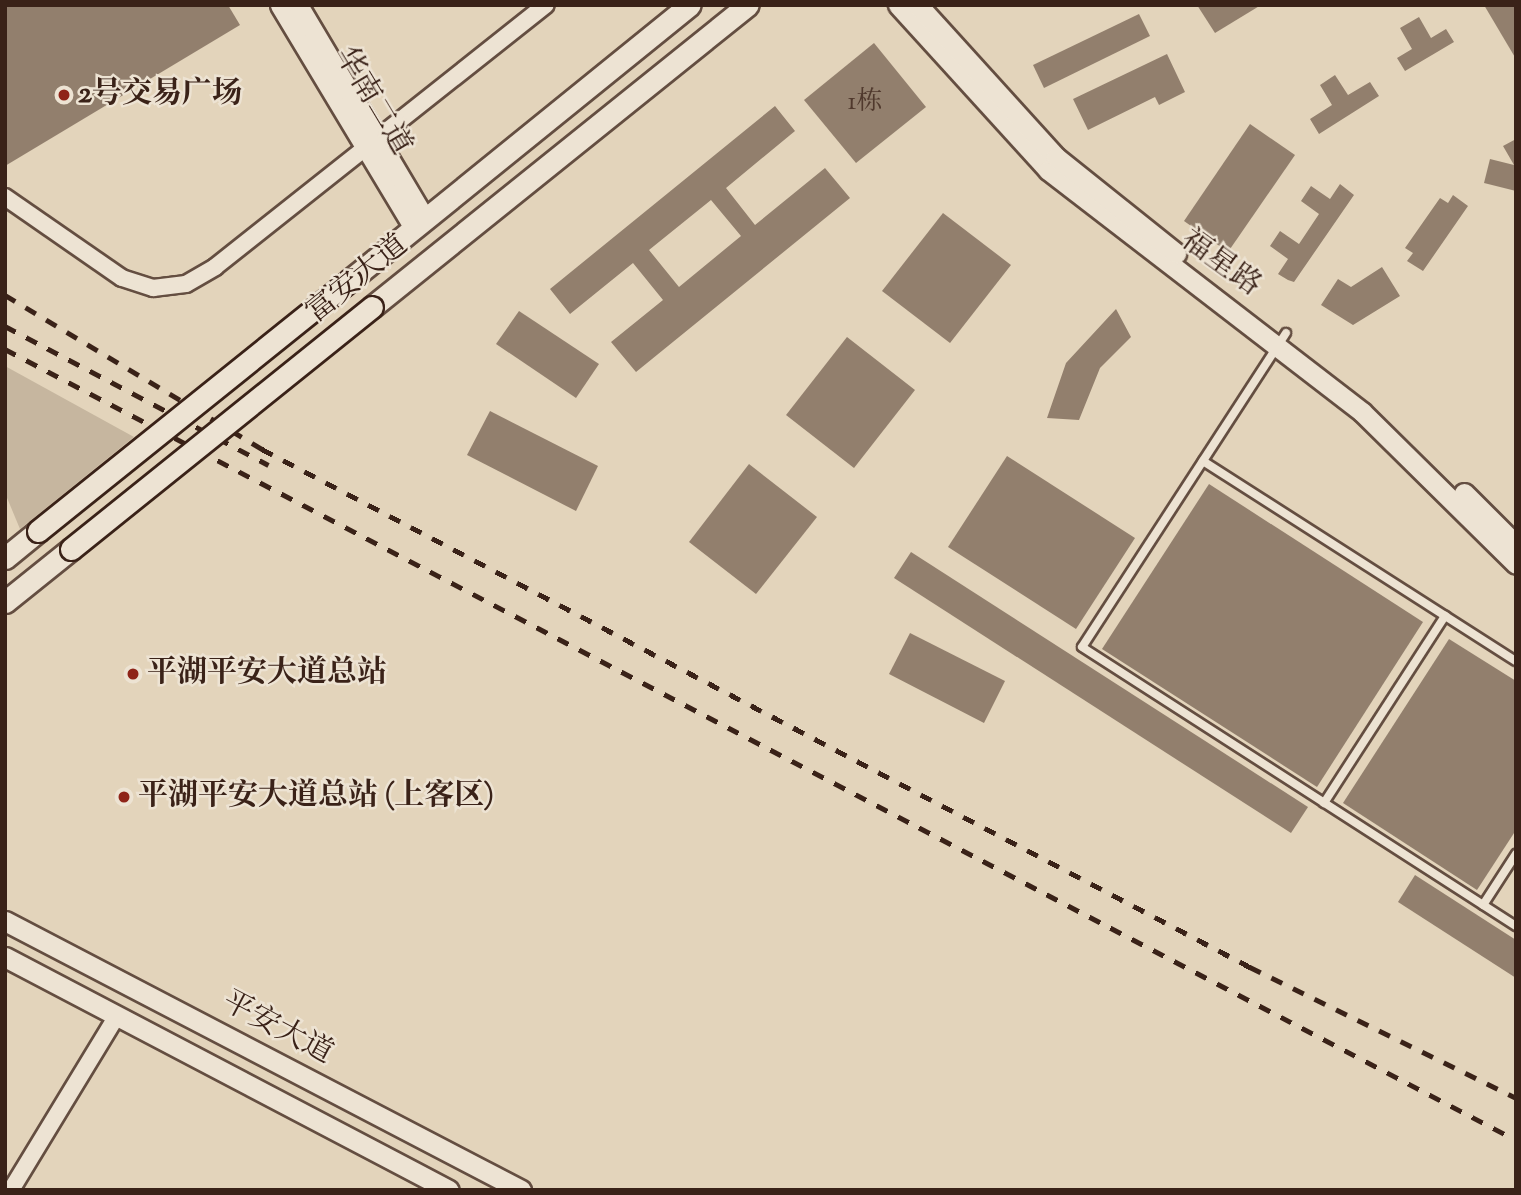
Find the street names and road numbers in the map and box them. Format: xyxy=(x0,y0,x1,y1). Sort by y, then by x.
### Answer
street label: 华南二道 xyxy=(326,41,418,163)
street label: 福星路 xyxy=(1173,223,1267,305)
street label: 富安大道 xyxy=(300,228,416,332)
street label: 平安大道 xyxy=(216,985,338,1073)

